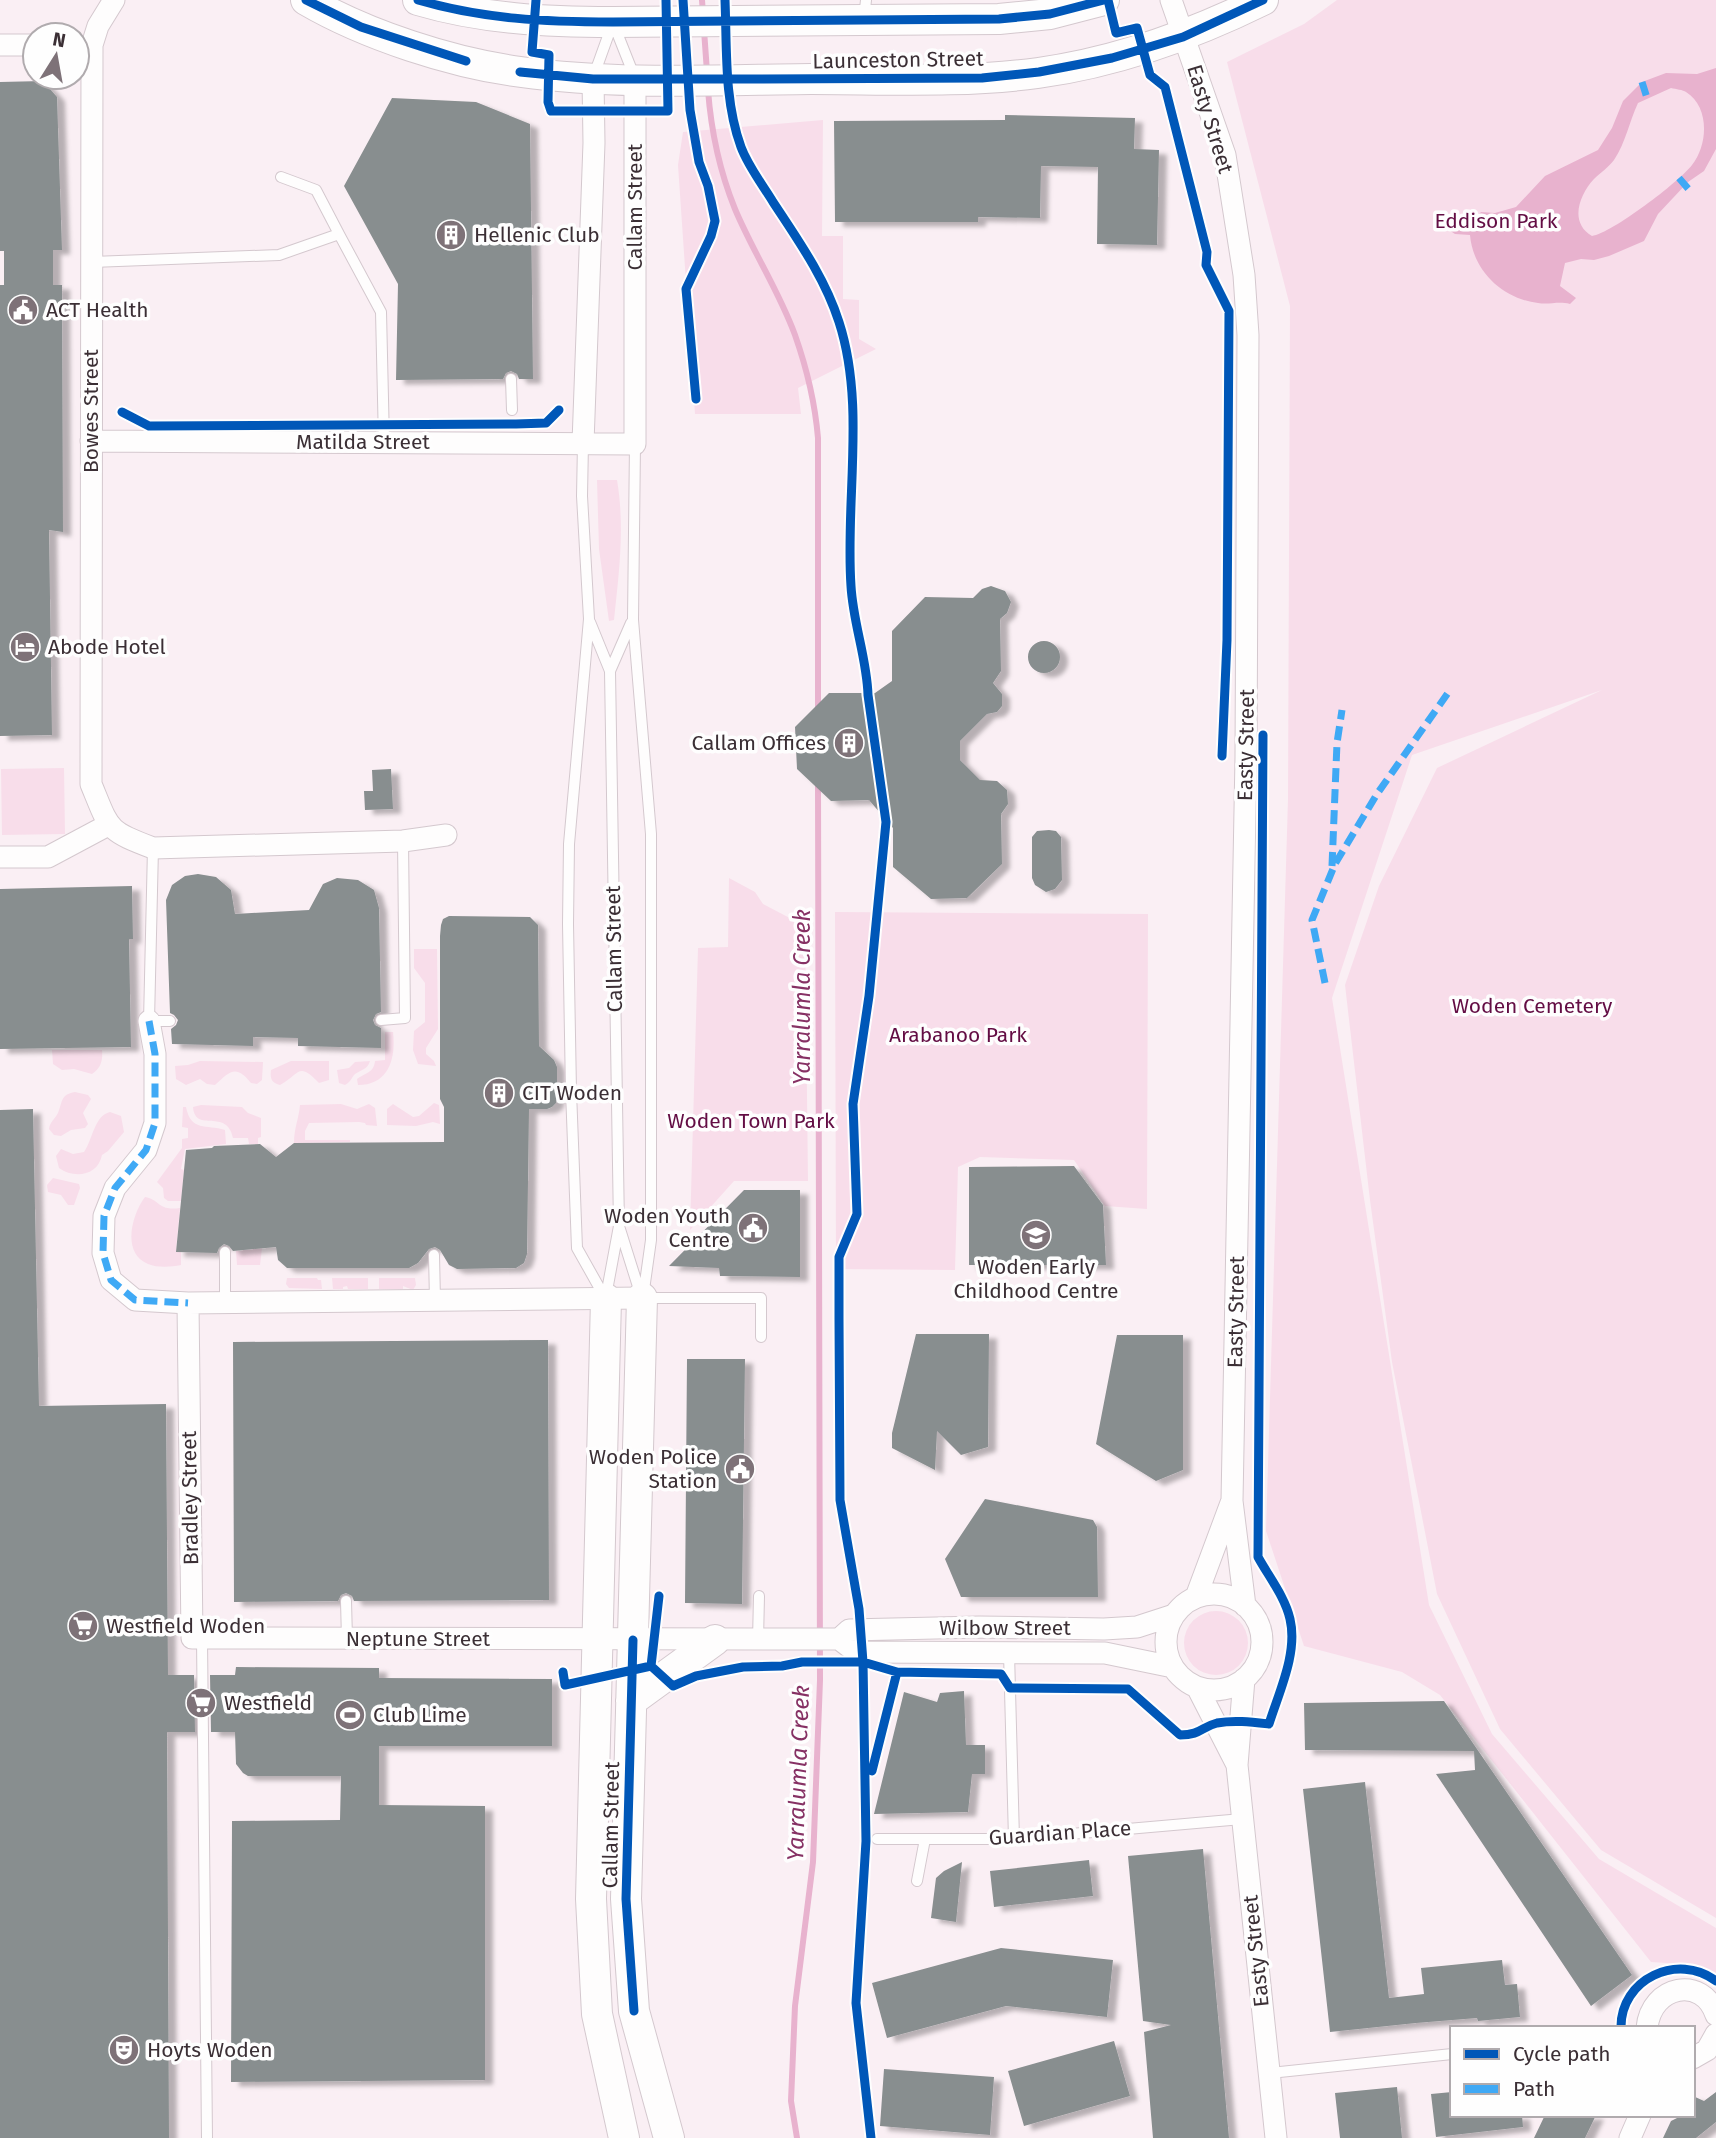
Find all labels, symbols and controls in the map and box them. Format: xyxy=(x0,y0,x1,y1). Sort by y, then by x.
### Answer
north arrow xyxy=(21,21,91,91)
text: N xyxy=(51,27,68,52)
street label: Launceston Street xyxy=(812,45,984,74)
street label: Easty Street xyxy=(1181,61,1239,177)
street label: Callam Street xyxy=(622,143,648,270)
park label: Eddison Park xyxy=(1434,208,1558,234)
building icon: Hellenic Club xyxy=(434,218,468,252)
place label: Hellenic Club xyxy=(474,222,600,248)
public building icon: ACT Health xyxy=(6,293,40,327)
place label: ACT Health xyxy=(46,297,149,323)
street label: Bowes Street xyxy=(78,349,104,473)
street label: Matilda Street xyxy=(296,429,430,455)
hotel icon: Abode Hotel xyxy=(8,630,42,664)
place label: Abode Hotel xyxy=(48,634,166,660)
street label: Easty Street xyxy=(1232,688,1260,801)
building icon: Callam Offices xyxy=(832,726,866,760)
place label: Callam Offices xyxy=(692,730,826,756)
street label: Callam Street xyxy=(600,885,628,1013)
water label: Yarralumla Creek xyxy=(788,909,816,1085)
park label: Woden Cemetery xyxy=(1452,993,1613,1019)
park label: Arabanoo Park xyxy=(889,1022,1027,1048)
building icon: CIT Woden xyxy=(482,1076,516,1110)
place label: CIT Woden xyxy=(522,1080,622,1106)
park label: Woden Town Park xyxy=(667,1108,835,1134)
place label: Woden Youth Centre xyxy=(604,1203,730,1253)
public building icon: Woden Youth Centre xyxy=(736,1211,770,1245)
school or university icon: Woden Early Childhood Centre xyxy=(1019,1218,1053,1252)
place label: Woden Early Childhood Centre xyxy=(954,1254,1118,1304)
street label: Easty Street xyxy=(1222,1255,1250,1368)
street label: Bradley Street xyxy=(176,1430,204,1565)
place label: Woden Police Station xyxy=(589,1444,717,1494)
public building icon: Woden Police Station xyxy=(723,1452,757,1486)
supermarket icon: Westfield Woden xyxy=(66,1609,100,1643)
place label: Westfield Woden xyxy=(106,1613,265,1639)
street label: Wilbow Street xyxy=(939,1615,1071,1641)
street label: Neptune Street xyxy=(346,1626,491,1652)
water label: Yarralumla Creek xyxy=(781,1685,815,1861)
supermarket icon: Westfield xyxy=(184,1686,218,1720)
place label: Westfield xyxy=(224,1690,312,1716)
sports icon: Club Lime xyxy=(333,1698,367,1732)
place label: Club Lime xyxy=(373,1702,467,1728)
street label: Callam Street xyxy=(597,1761,625,1889)
street label: Guardian Place xyxy=(988,1815,1132,1851)
street label: Easty Street xyxy=(1237,1893,1275,2008)
legend xyxy=(1450,2026,1695,2117)
theatre icon: Hoyts Woden xyxy=(107,2033,141,2067)
place label: Hoyts Woden xyxy=(147,2037,272,2063)
text: Cycle path xyxy=(1513,2041,1611,2067)
text: Path xyxy=(1513,2076,1555,2102)

